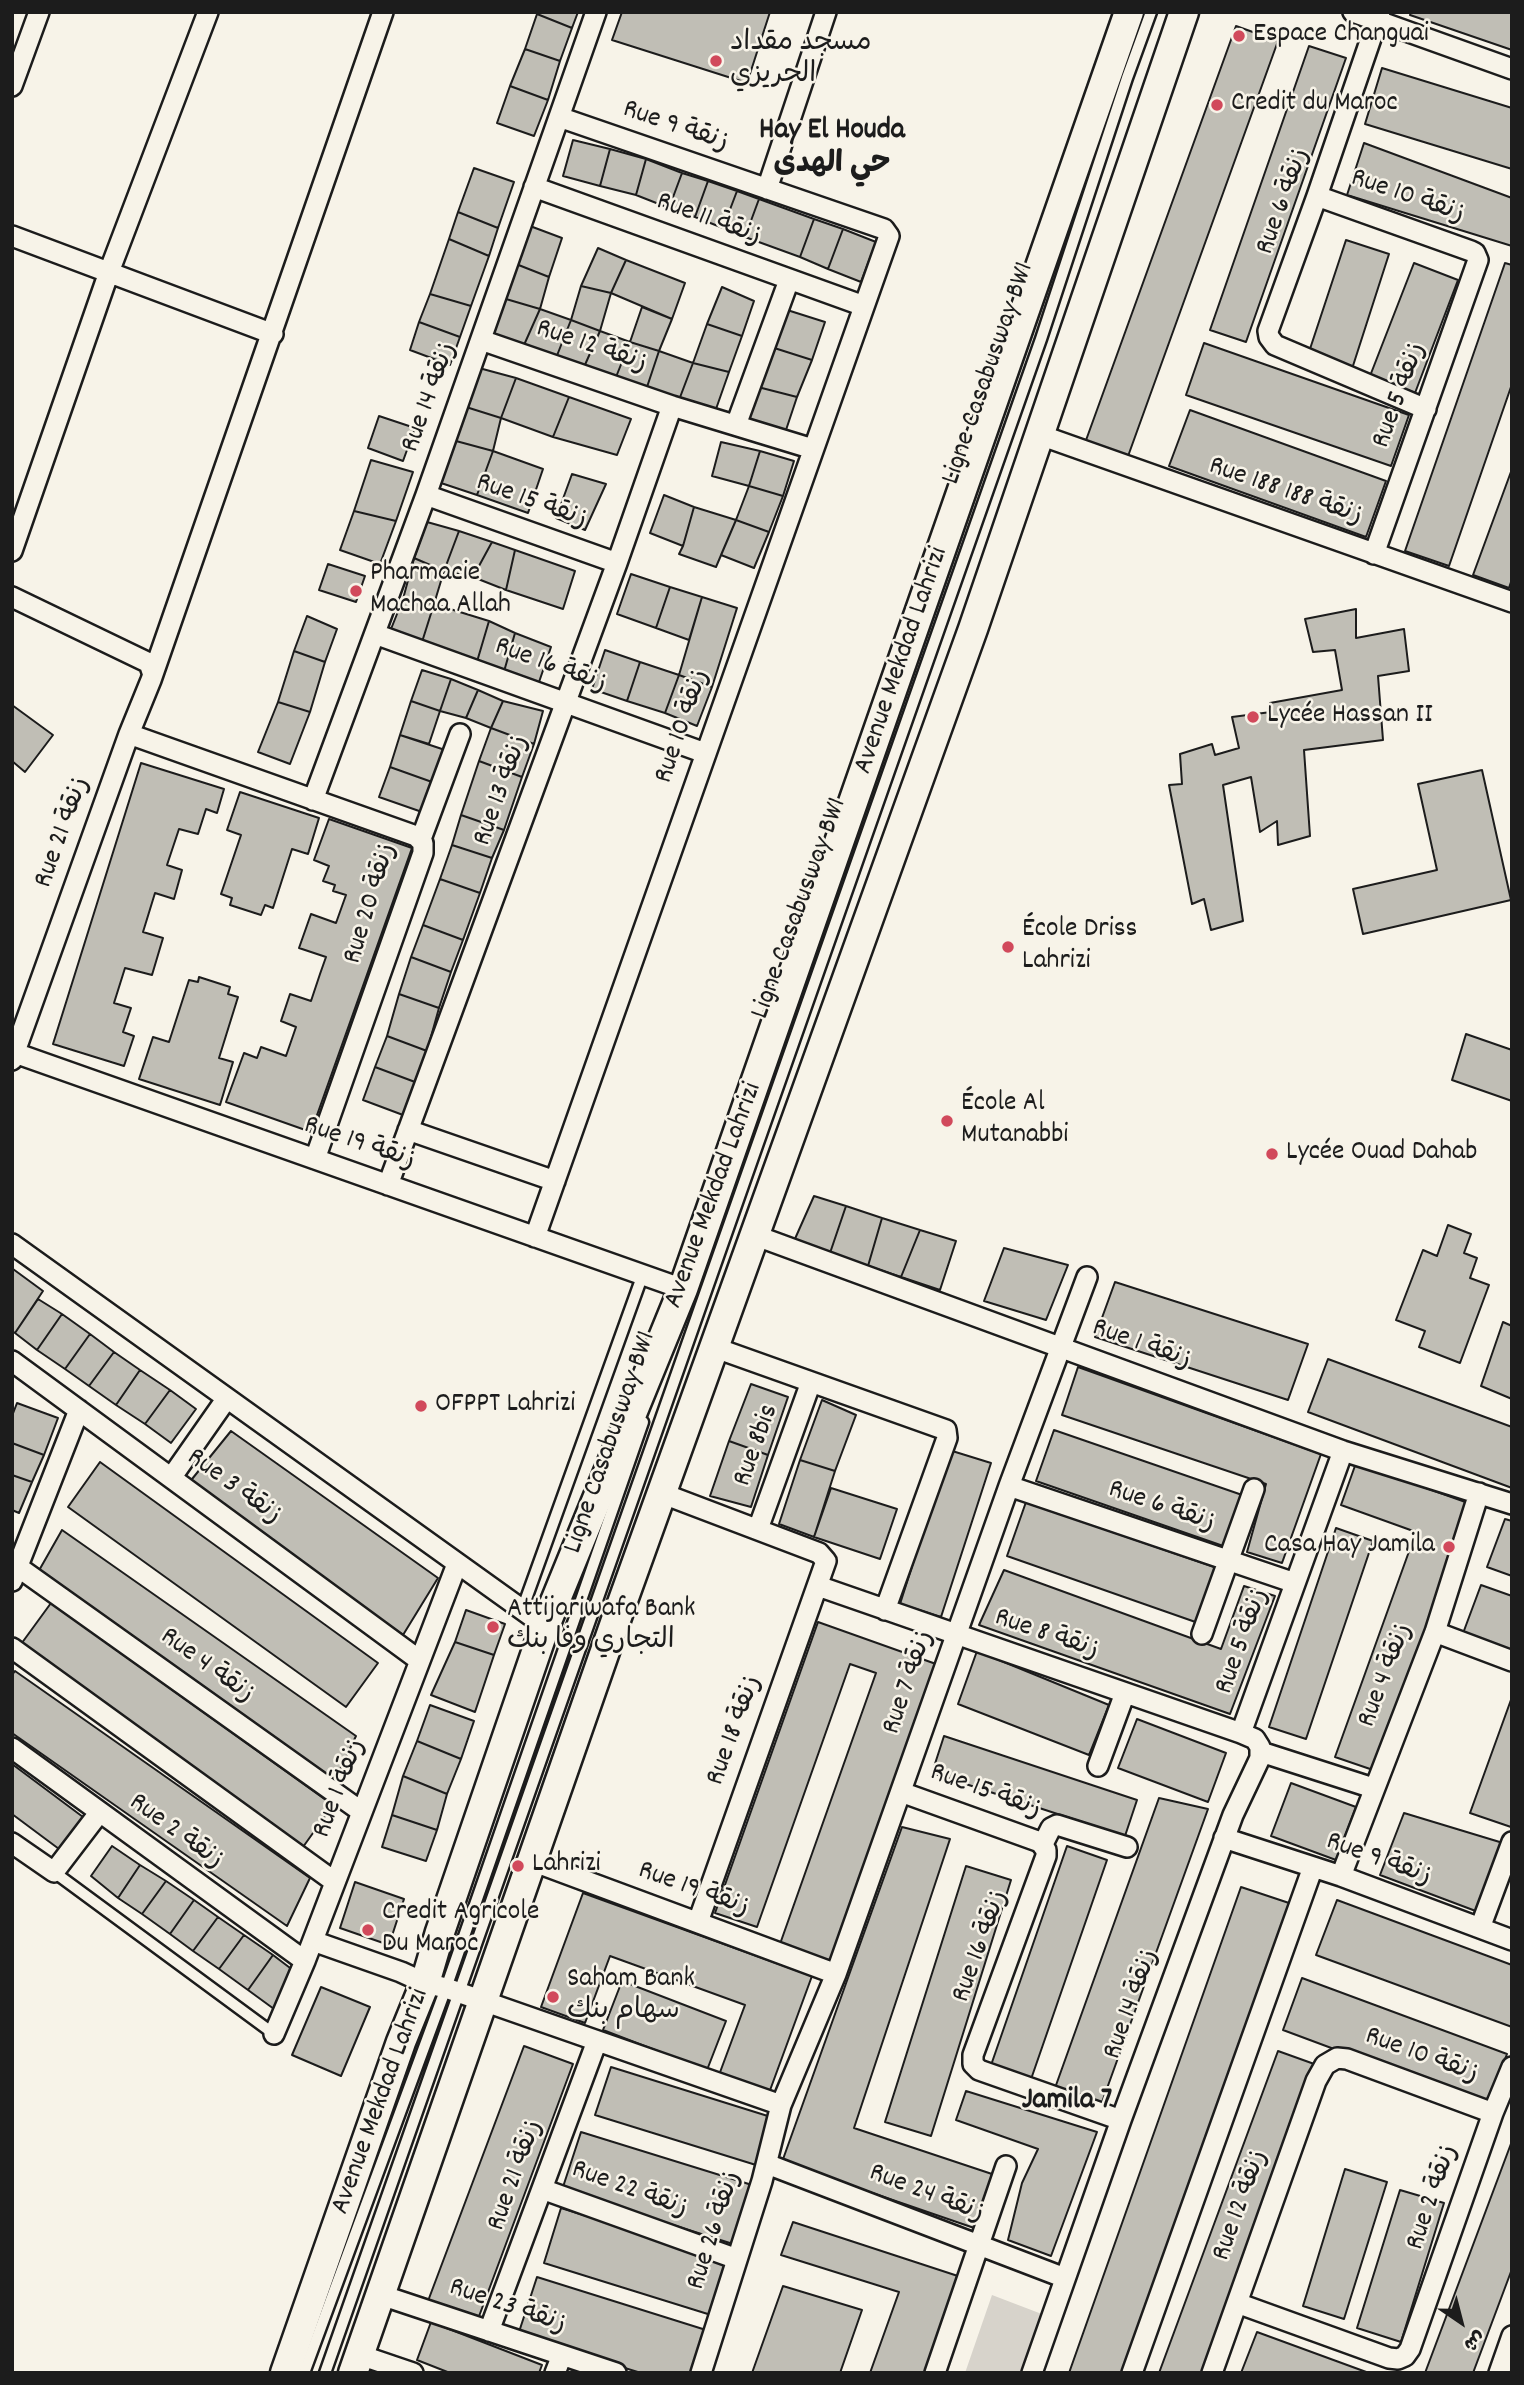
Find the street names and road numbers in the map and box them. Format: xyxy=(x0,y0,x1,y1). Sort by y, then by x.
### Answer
street label: Rue 9 زنقة xyxy=(618,94,732,162)
street label: Rue 6 زنقة xyxy=(1250,144,1320,260)
street label: Rue 10 زنقة xyxy=(1346,163,1468,233)
street label: Rue 11 زنقة xyxy=(651,187,765,255)
street label: Ligne Casabusway BW1 xyxy=(936,258,1044,490)
street label: Rue 12 زنقة xyxy=(531,313,651,383)
street label: Rue 14 زنقة xyxy=(396,338,466,458)
street label: Rue 5 زنقة xyxy=(1366,339,1436,453)
street label: Rue 188 زنقة 188 xyxy=(1204,451,1366,535)
street label: Rue 15 زنقة xyxy=(471,467,591,539)
street label: Avenue Mekdad Lahrizi xyxy=(848,543,958,779)
street label: Rue 16 زنقة xyxy=(489,631,611,703)
street label: Rue 10 زنقة xyxy=(649,666,719,788)
street label: Rue 13 زنقة xyxy=(467,731,539,851)
street label: Rue 21 زنقة xyxy=(29,773,99,893)
street label: Ligne Casabusway BW1 xyxy=(745,794,857,1024)
street label: Rue 20 زنقة xyxy=(338,840,406,968)
street label: Avenue Mekdad Lahrizi xyxy=(659,1079,771,1313)
street label: Rue 19 زنقة xyxy=(299,1110,419,1180)
street label: Rue 1 زنقة xyxy=(1087,1313,1195,1379)
street label: Ligne Casabusway BW1 xyxy=(558,1327,666,1559)
street label: Rue 8bis xyxy=(728,1400,788,1492)
street label: Rue 3 زنقة xyxy=(179,1442,287,1534)
street label: Rue 6 زنقة xyxy=(1103,1474,1219,1542)
street label: Rue 5 زنقة xyxy=(1209,1585,1279,1699)
street label: Rue 8 زنقة xyxy=(989,1603,1103,1669)
street label: Rue 4 زنقة xyxy=(1352,1619,1422,1733)
street label: Rue 4 زنقة xyxy=(152,1622,260,1712)
street label: Rue 7 زنقة xyxy=(877,1627,943,1739)
street label: Rue 18 زنقة xyxy=(701,1672,771,1790)
street label: Rue 1 زنقة xyxy=(307,1735,375,1843)
street label: Rue 15 زنقة xyxy=(925,1757,1045,1829)
street label: Rue 2 زنقة xyxy=(121,1787,229,1879)
street label: Rue 9 زنقة xyxy=(1321,1826,1435,1896)
street label: Rue 19 زنقة xyxy=(633,1855,753,1927)
street label: Rue 16 زنقة xyxy=(946,1886,1018,2008)
street label: Rue 14 زنقة xyxy=(1098,1945,1168,2065)
street label: Avenue Mekdad Lahrizi xyxy=(326,1985,438,2219)
street label: Rue 10 زنقة xyxy=(1360,2021,1482,2093)
street label: Rue 21 زنقة xyxy=(482,2116,552,2236)
street label: Rue 2 زنقة xyxy=(1400,2141,1468,2255)
street label: Rue 12 زنقة xyxy=(1207,2146,1277,2266)
street label: Rue 22 زنقة xyxy=(566,2154,692,2228)
street label: Rue 24 زنقة xyxy=(864,2158,988,2232)
street label: Rue 26 زنقة xyxy=(681,2167,751,2295)
street label: Rue 23 زنقة xyxy=(444,2272,570,2344)

